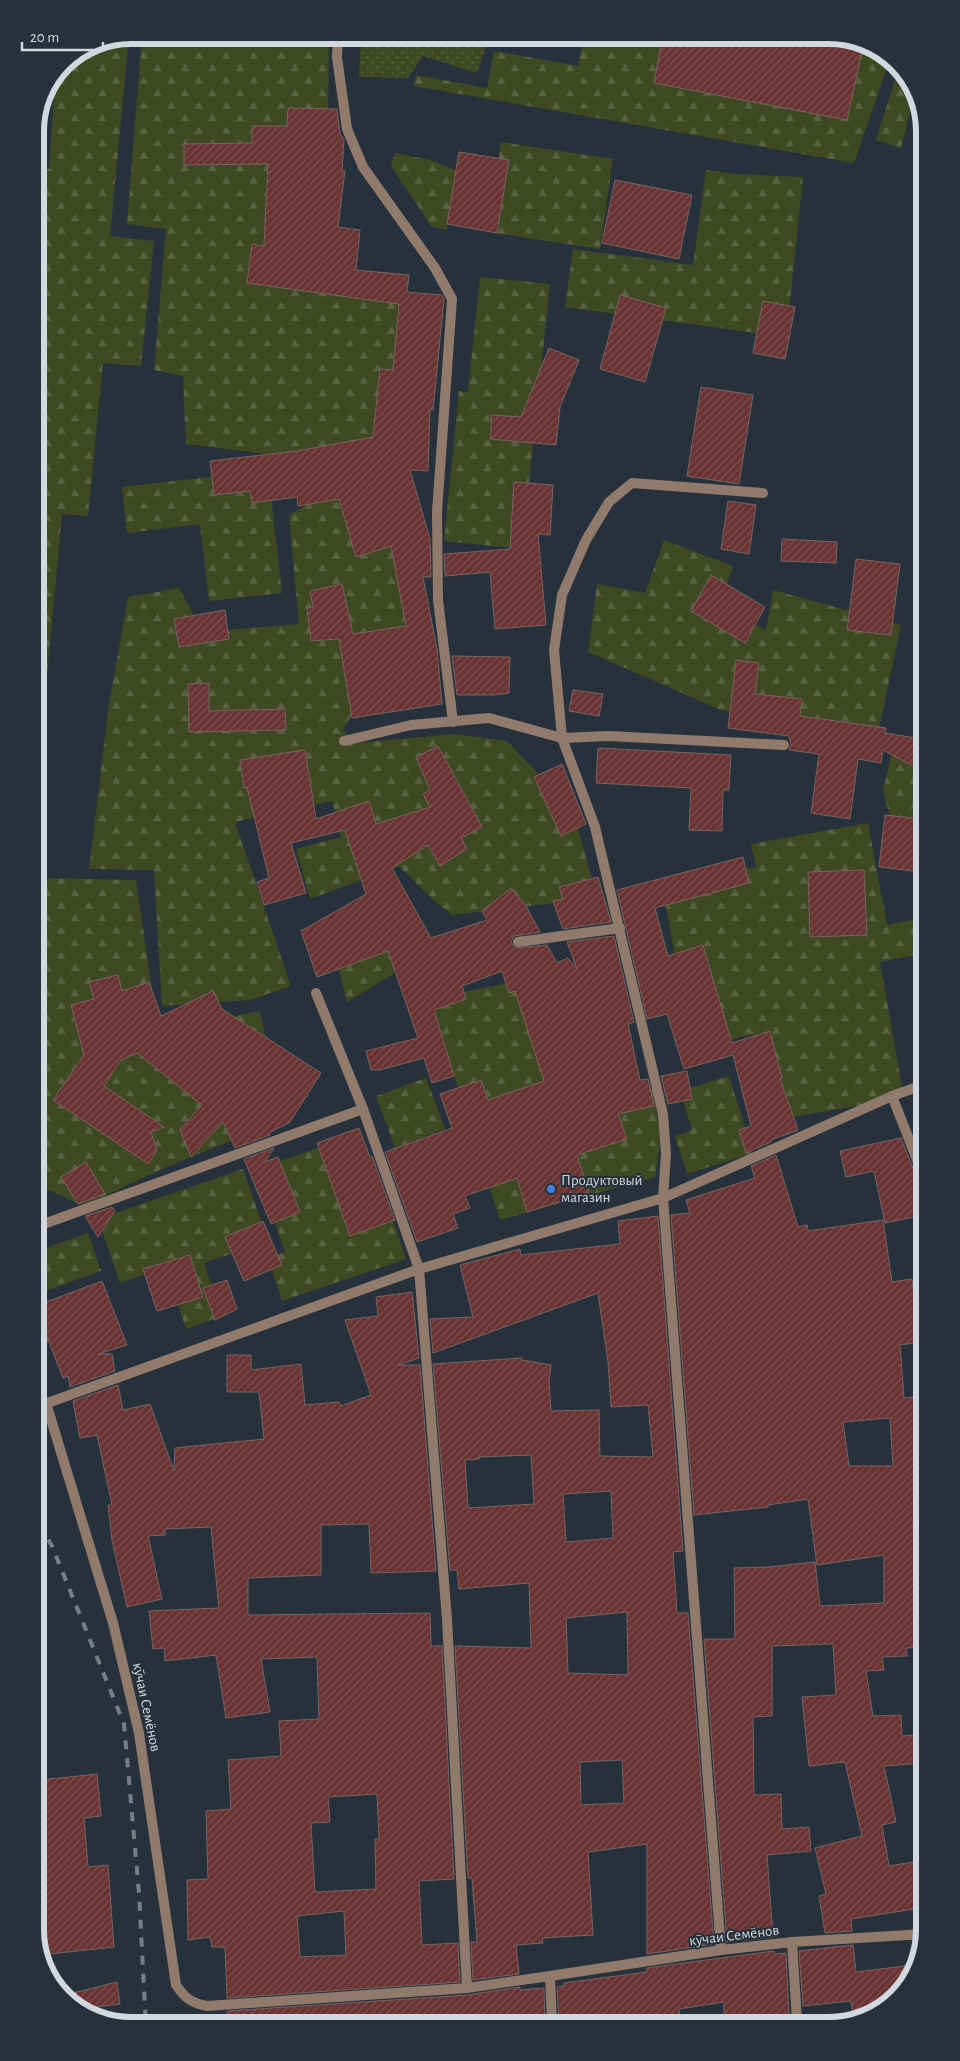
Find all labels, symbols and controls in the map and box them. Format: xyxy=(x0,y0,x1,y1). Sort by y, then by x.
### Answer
scale bar xyxy=(22,20,104,52)
text: 20 m xyxy=(30,30,59,45)
place label: Продуктовый магазин xyxy=(561,1173,643,1205)
marker: Продуктовый магазин xyxy=(545,1183,557,1195)
street label: кӯчаи Семёнов xyxy=(130,1661,163,1753)
street label: кӯчаи Семёнов xyxy=(688,1923,780,1948)

